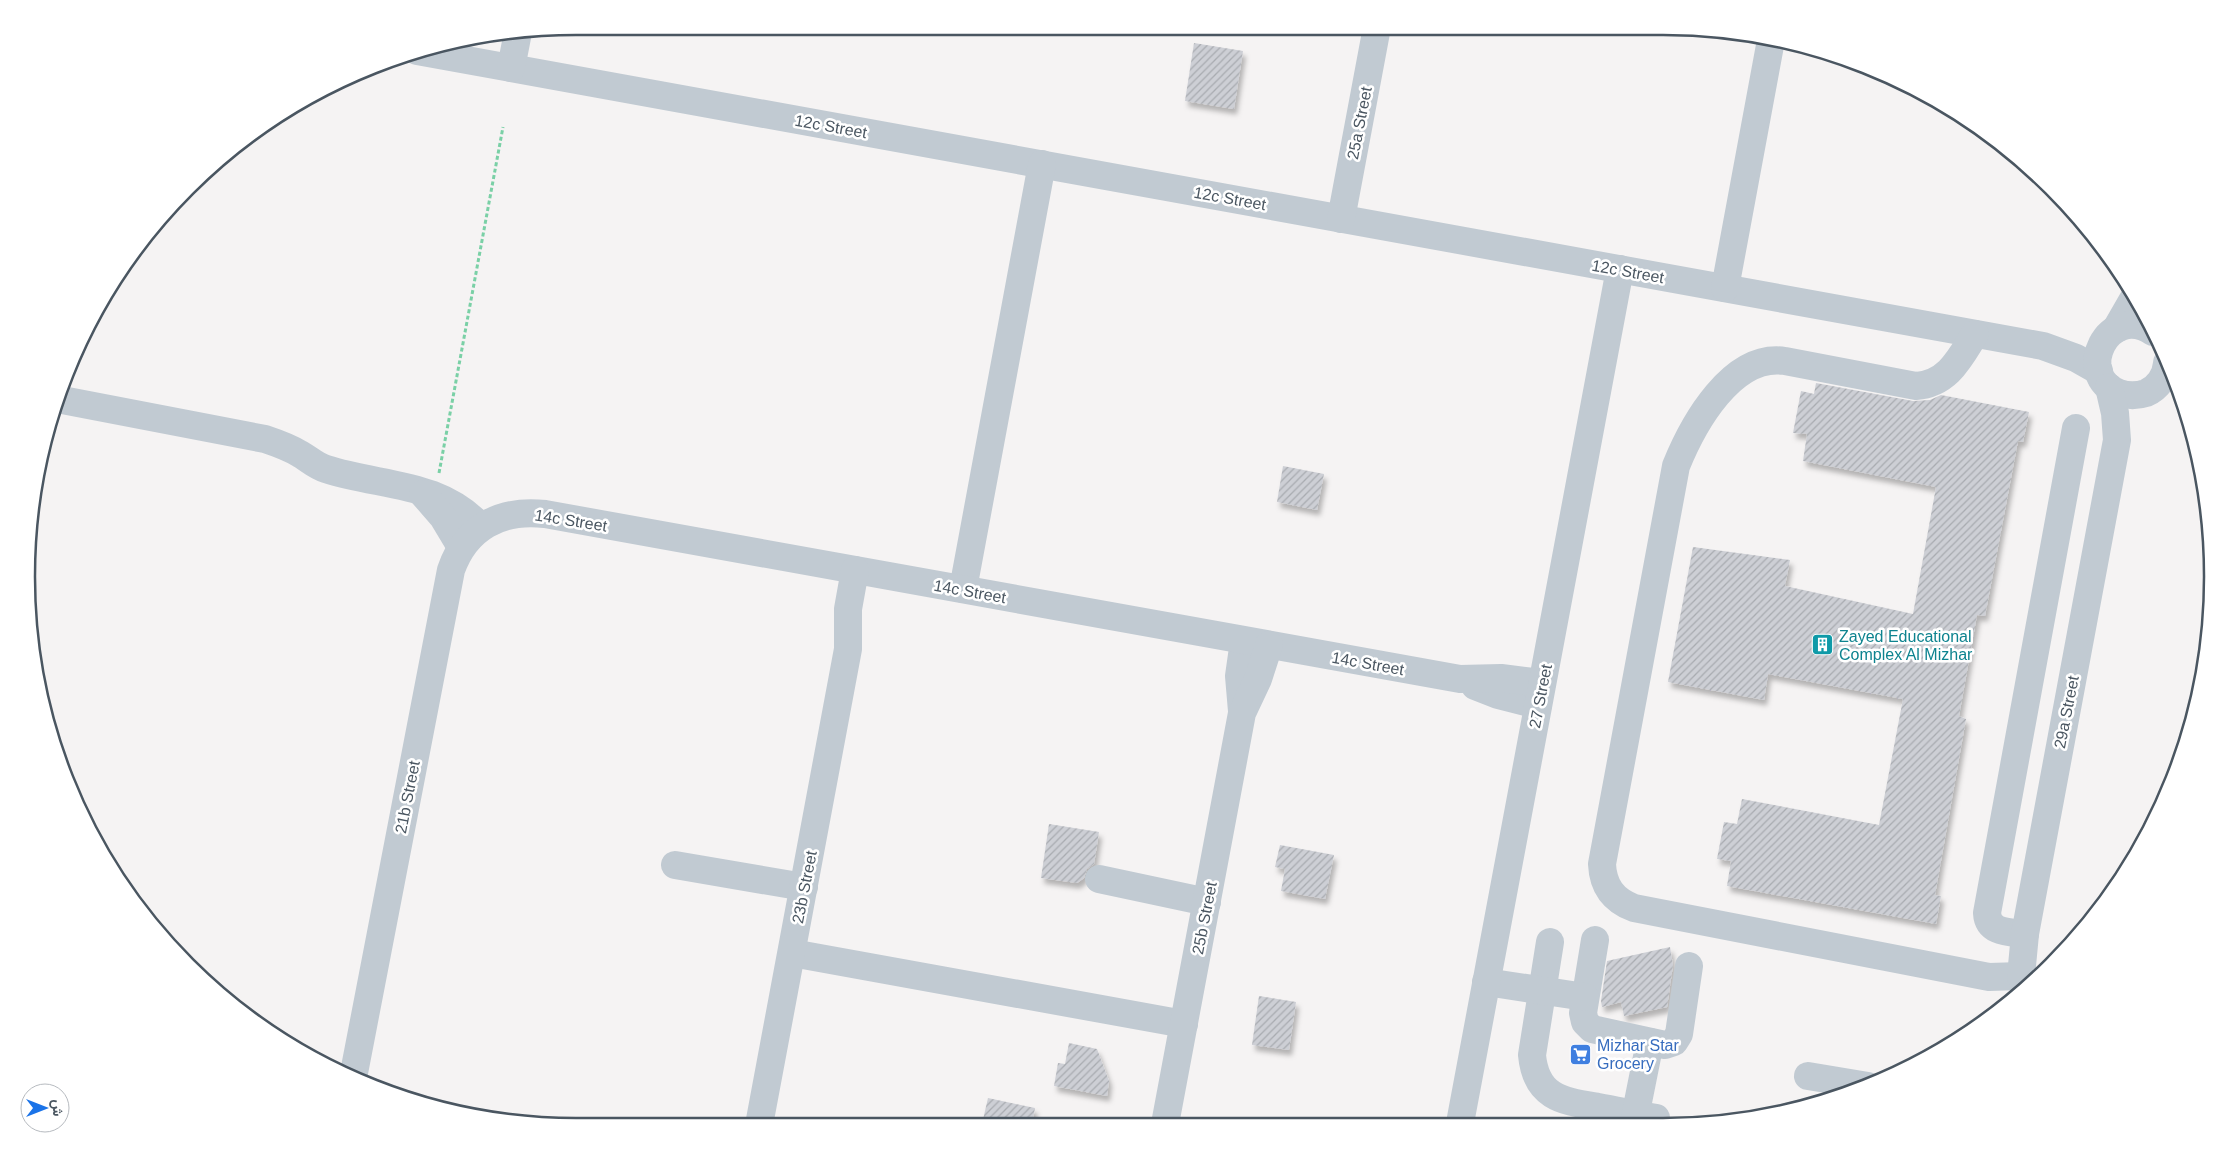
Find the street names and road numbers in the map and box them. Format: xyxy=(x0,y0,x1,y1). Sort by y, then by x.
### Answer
street label: 25a Street xyxy=(1344,85,1375,161)
street label: 12c Street xyxy=(794,112,869,141)
street label: 12c Street xyxy=(1193,184,1268,213)
street label: 12c Street xyxy=(1591,257,1666,286)
street label: 14c Street xyxy=(534,506,609,535)
street label: 14c Street xyxy=(933,577,1008,606)
street label: 14c Street xyxy=(1331,649,1406,678)
street label: 27 Street xyxy=(1526,662,1555,730)
street label: 29a Street xyxy=(2051,674,2082,750)
street label: 21b Street xyxy=(392,759,423,835)
street label: 23b Street xyxy=(789,849,820,925)
street label: 25b Street xyxy=(1189,880,1220,956)

